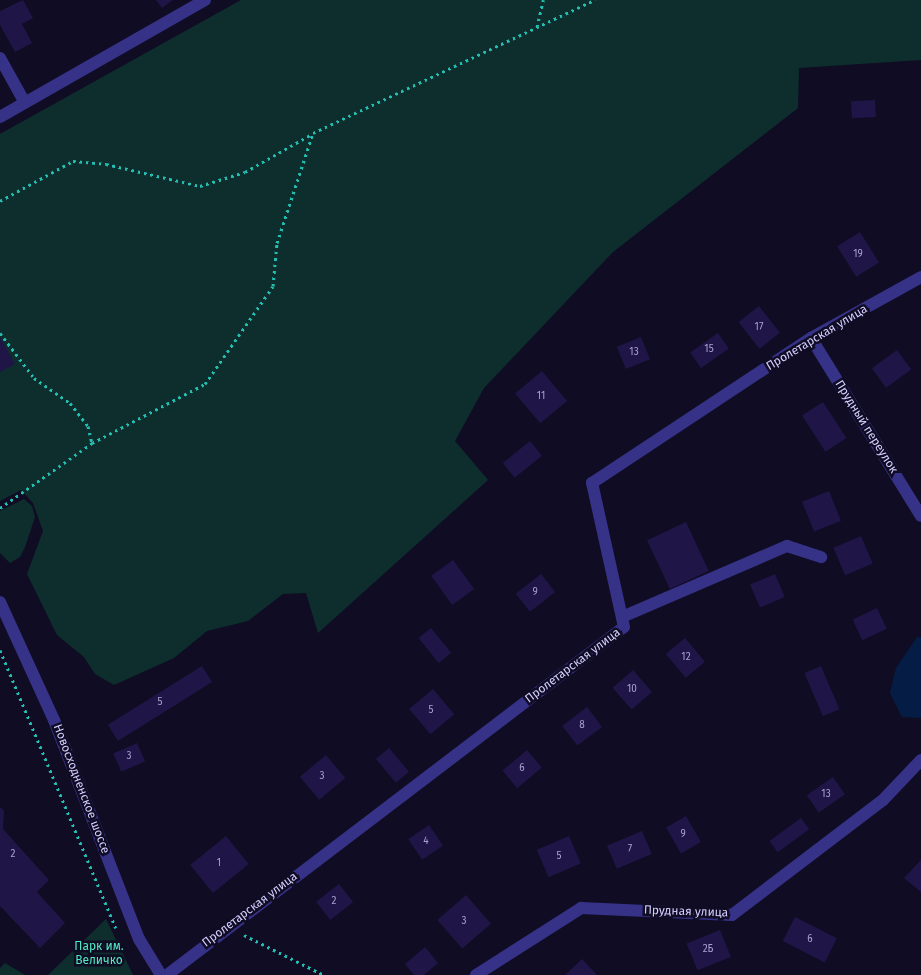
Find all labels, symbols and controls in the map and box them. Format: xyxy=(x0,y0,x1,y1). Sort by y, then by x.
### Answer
house number: 19 xyxy=(853,249,863,261)
street label: Пролетарская улица xyxy=(764,302,870,374)
house number: 17 xyxy=(755,322,763,334)
house number: 15 xyxy=(704,344,714,356)
house number: 13 xyxy=(629,347,639,359)
street label: Прудный переулок xyxy=(832,378,900,476)
house number: 11 xyxy=(537,391,545,403)
house number: 9 xyxy=(532,587,538,599)
street label: Пролетарская улица xyxy=(523,626,623,706)
house number: 12 xyxy=(681,652,691,664)
house number: 10 xyxy=(627,684,637,696)
house number: 5 xyxy=(157,697,163,709)
house number: 5 xyxy=(428,705,434,717)
house number: 8 xyxy=(579,720,585,732)
street label: Новосходненское шоссе xyxy=(50,722,112,856)
house number: 3 xyxy=(127,751,131,763)
house number: 6 xyxy=(519,763,525,775)
house number: 3 xyxy=(320,771,324,783)
house number: 13 xyxy=(821,789,831,801)
house number: 9 xyxy=(680,829,686,841)
house number: 4 xyxy=(423,836,429,848)
house number: 7 xyxy=(628,844,632,856)
house number: 2 xyxy=(11,849,15,861)
house number: 5 xyxy=(556,851,562,863)
house number: 1 xyxy=(217,858,221,870)
street label: Пролетарская улица xyxy=(200,870,300,950)
house number: 2 xyxy=(332,896,336,908)
street label: Прудная улица xyxy=(644,903,728,921)
house number: 3 xyxy=(462,916,466,928)
house number: 6 xyxy=(807,934,813,946)
park label: Парк им. Величко xyxy=(74,940,124,968)
house number: 2Б xyxy=(703,944,713,956)

